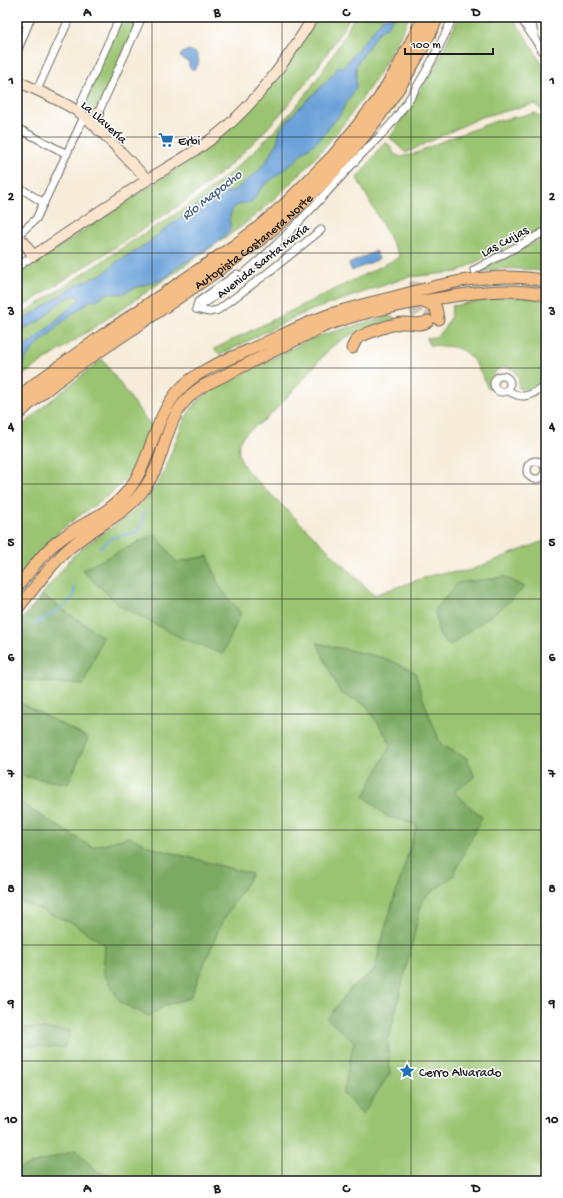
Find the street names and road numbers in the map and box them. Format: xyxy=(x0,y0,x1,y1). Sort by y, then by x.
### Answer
street label: La Llavería xyxy=(77,98,130,148)
street label: Autopista Costanera Norte xyxy=(192,191,317,294)
street label: Avenida Santa María xyxy=(214,221,313,303)
street label: Las Cuijas xyxy=(479,223,532,261)

